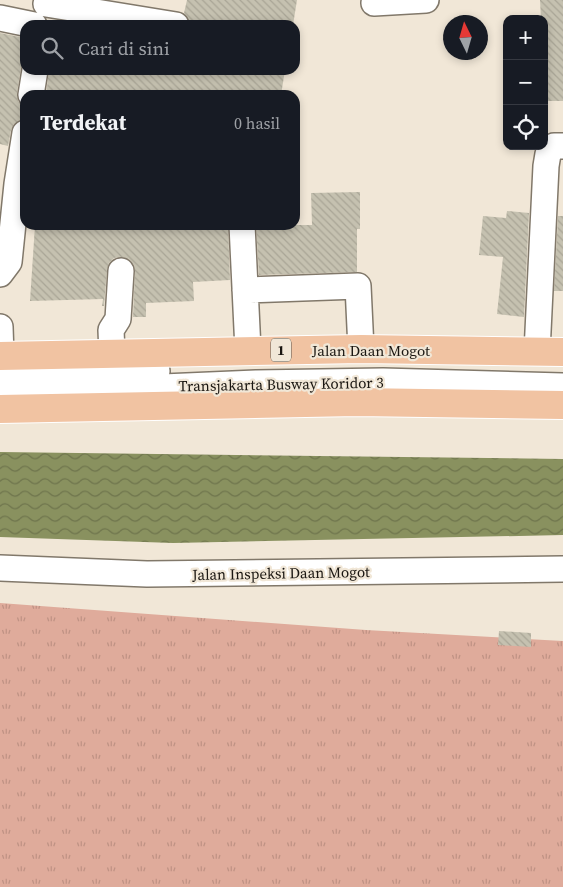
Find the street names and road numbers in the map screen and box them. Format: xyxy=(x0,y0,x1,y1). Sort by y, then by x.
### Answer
road number: 1 xyxy=(271,338,291,362)
street label: Jalan Daan Mogot xyxy=(311,340,430,361)
street label: Transjakarta Busway Koridor 3 xyxy=(178,372,384,396)
street label: Jalan Inspeksi Daan Mogot xyxy=(191,561,370,585)

